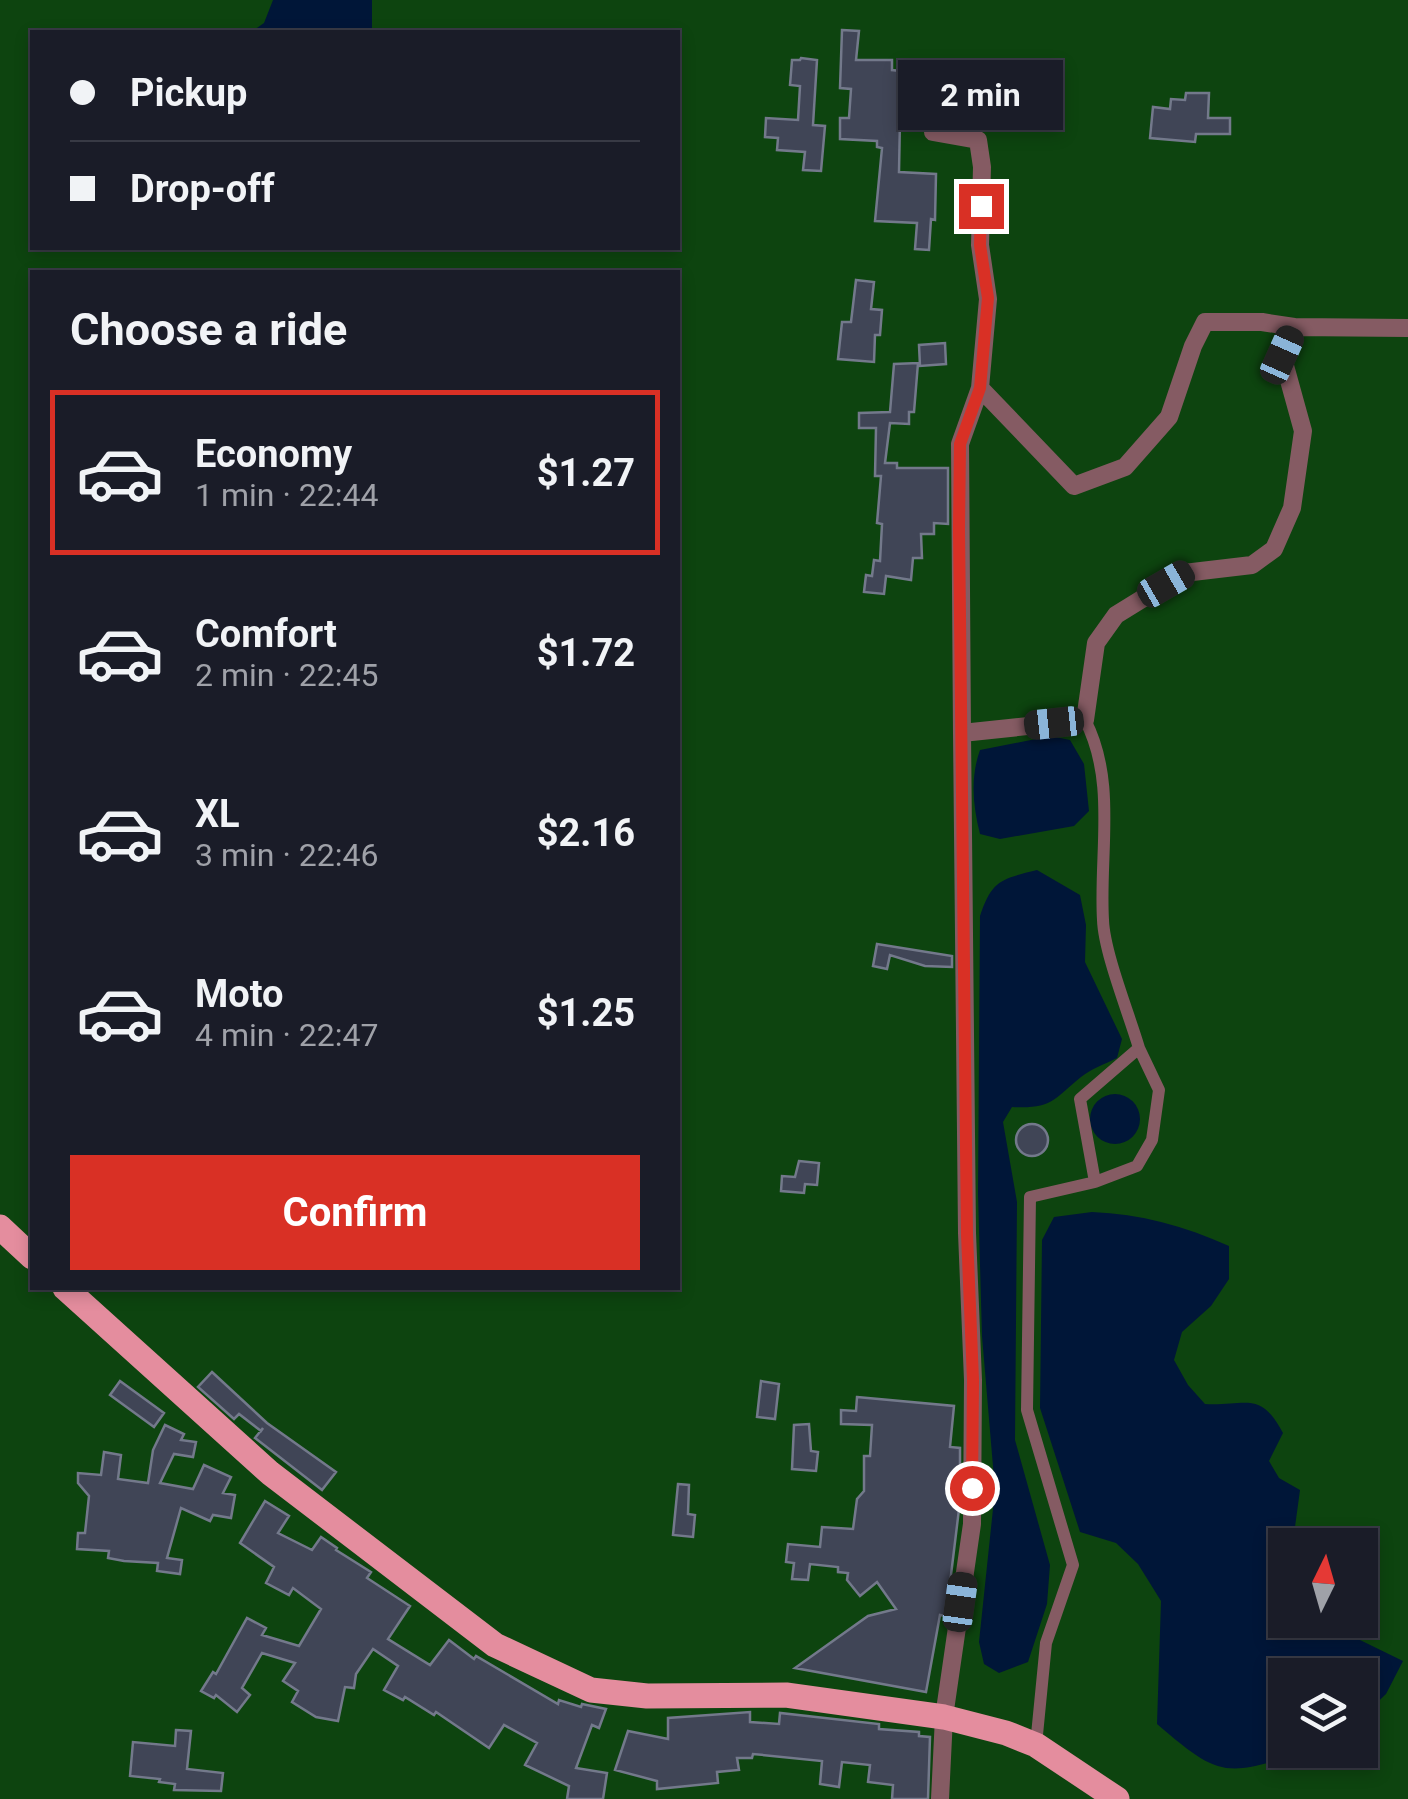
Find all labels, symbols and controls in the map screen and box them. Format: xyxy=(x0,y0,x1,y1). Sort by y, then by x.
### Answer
callout: 2 min xyxy=(898,61,1064,131)
text: Pickup xyxy=(130,71,247,115)
text: 2 min xyxy=(940,76,1021,114)
text: Drop-off xyxy=(130,167,275,211)
route end xyxy=(959,184,1004,229)
text: Choose a ride xyxy=(70,303,347,356)
car xyxy=(1256,321,1308,389)
icon: car xyxy=(75,428,165,518)
text: Economy xyxy=(195,432,352,476)
text: $1.27 xyxy=(537,451,635,495)
text: 1 min · 22:44 xyxy=(195,476,378,514)
car xyxy=(1133,556,1199,612)
icon: car xyxy=(75,608,165,698)
text: Comfort xyxy=(195,612,337,656)
text: $1.72 xyxy=(537,631,635,675)
text: 2 min · 22:45 xyxy=(195,656,378,694)
car xyxy=(1023,705,1085,741)
icon: car xyxy=(75,788,165,878)
text: XL xyxy=(195,792,240,836)
text: $2.16 xyxy=(537,811,635,855)
text: 3 min · 22:46 xyxy=(195,836,378,874)
icon: car xyxy=(75,968,165,1058)
text: Moto xyxy=(195,972,284,1016)
text: $1.25 xyxy=(537,991,635,1035)
text: 4 min · 22:47 xyxy=(195,1016,378,1054)
button: Confirm xyxy=(70,1155,640,1270)
route start xyxy=(950,1466,995,1511)
north arrow xyxy=(1268,1528,1378,1638)
map controls xyxy=(1268,1528,1378,1768)
car xyxy=(941,1570,979,1634)
button: layers xyxy=(1268,1658,1378,1768)

